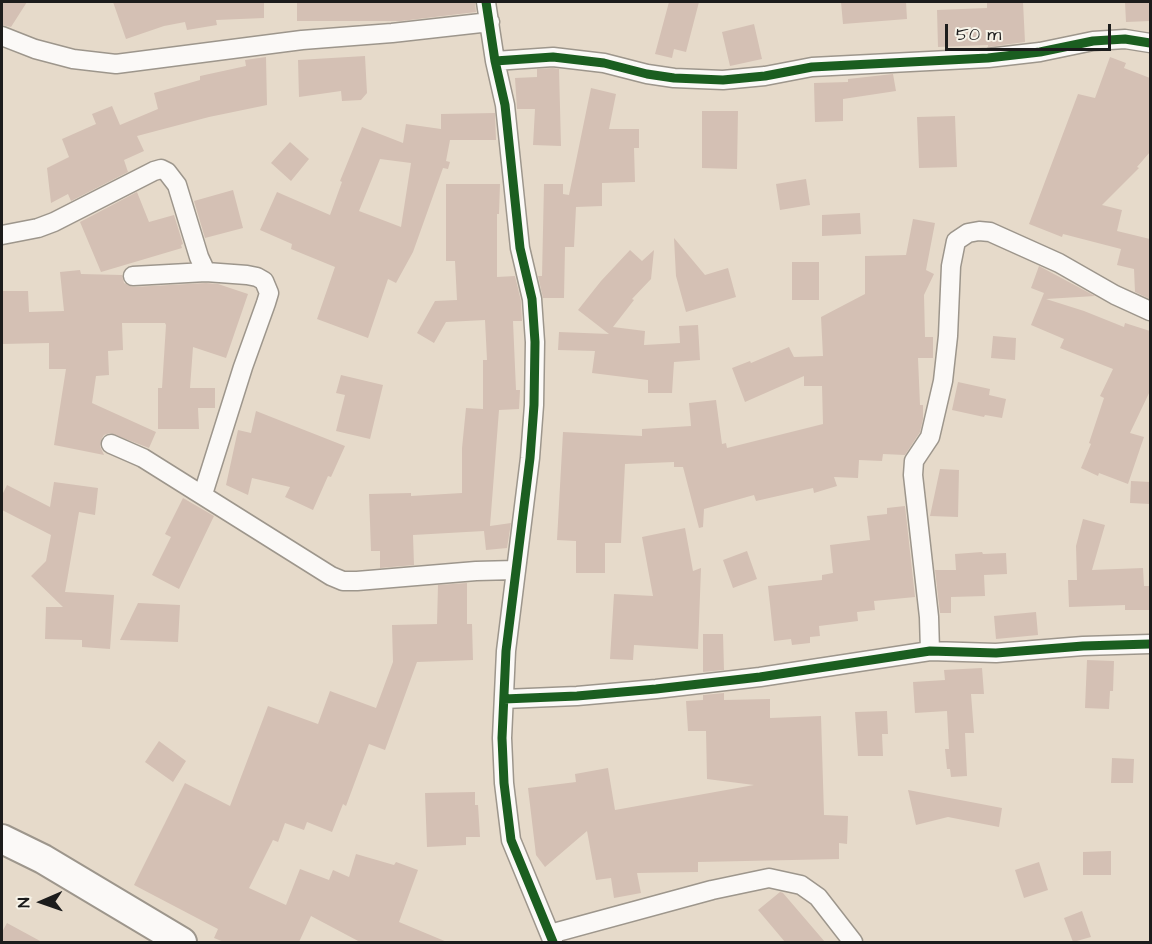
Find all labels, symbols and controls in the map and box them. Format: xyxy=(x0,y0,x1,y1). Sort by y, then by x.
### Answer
scale bar xyxy=(948,12,1114,50)
text: 50 m xyxy=(956,22,1001,47)
north arrow xyxy=(12,872,72,932)
text: N xyxy=(13,897,35,908)

